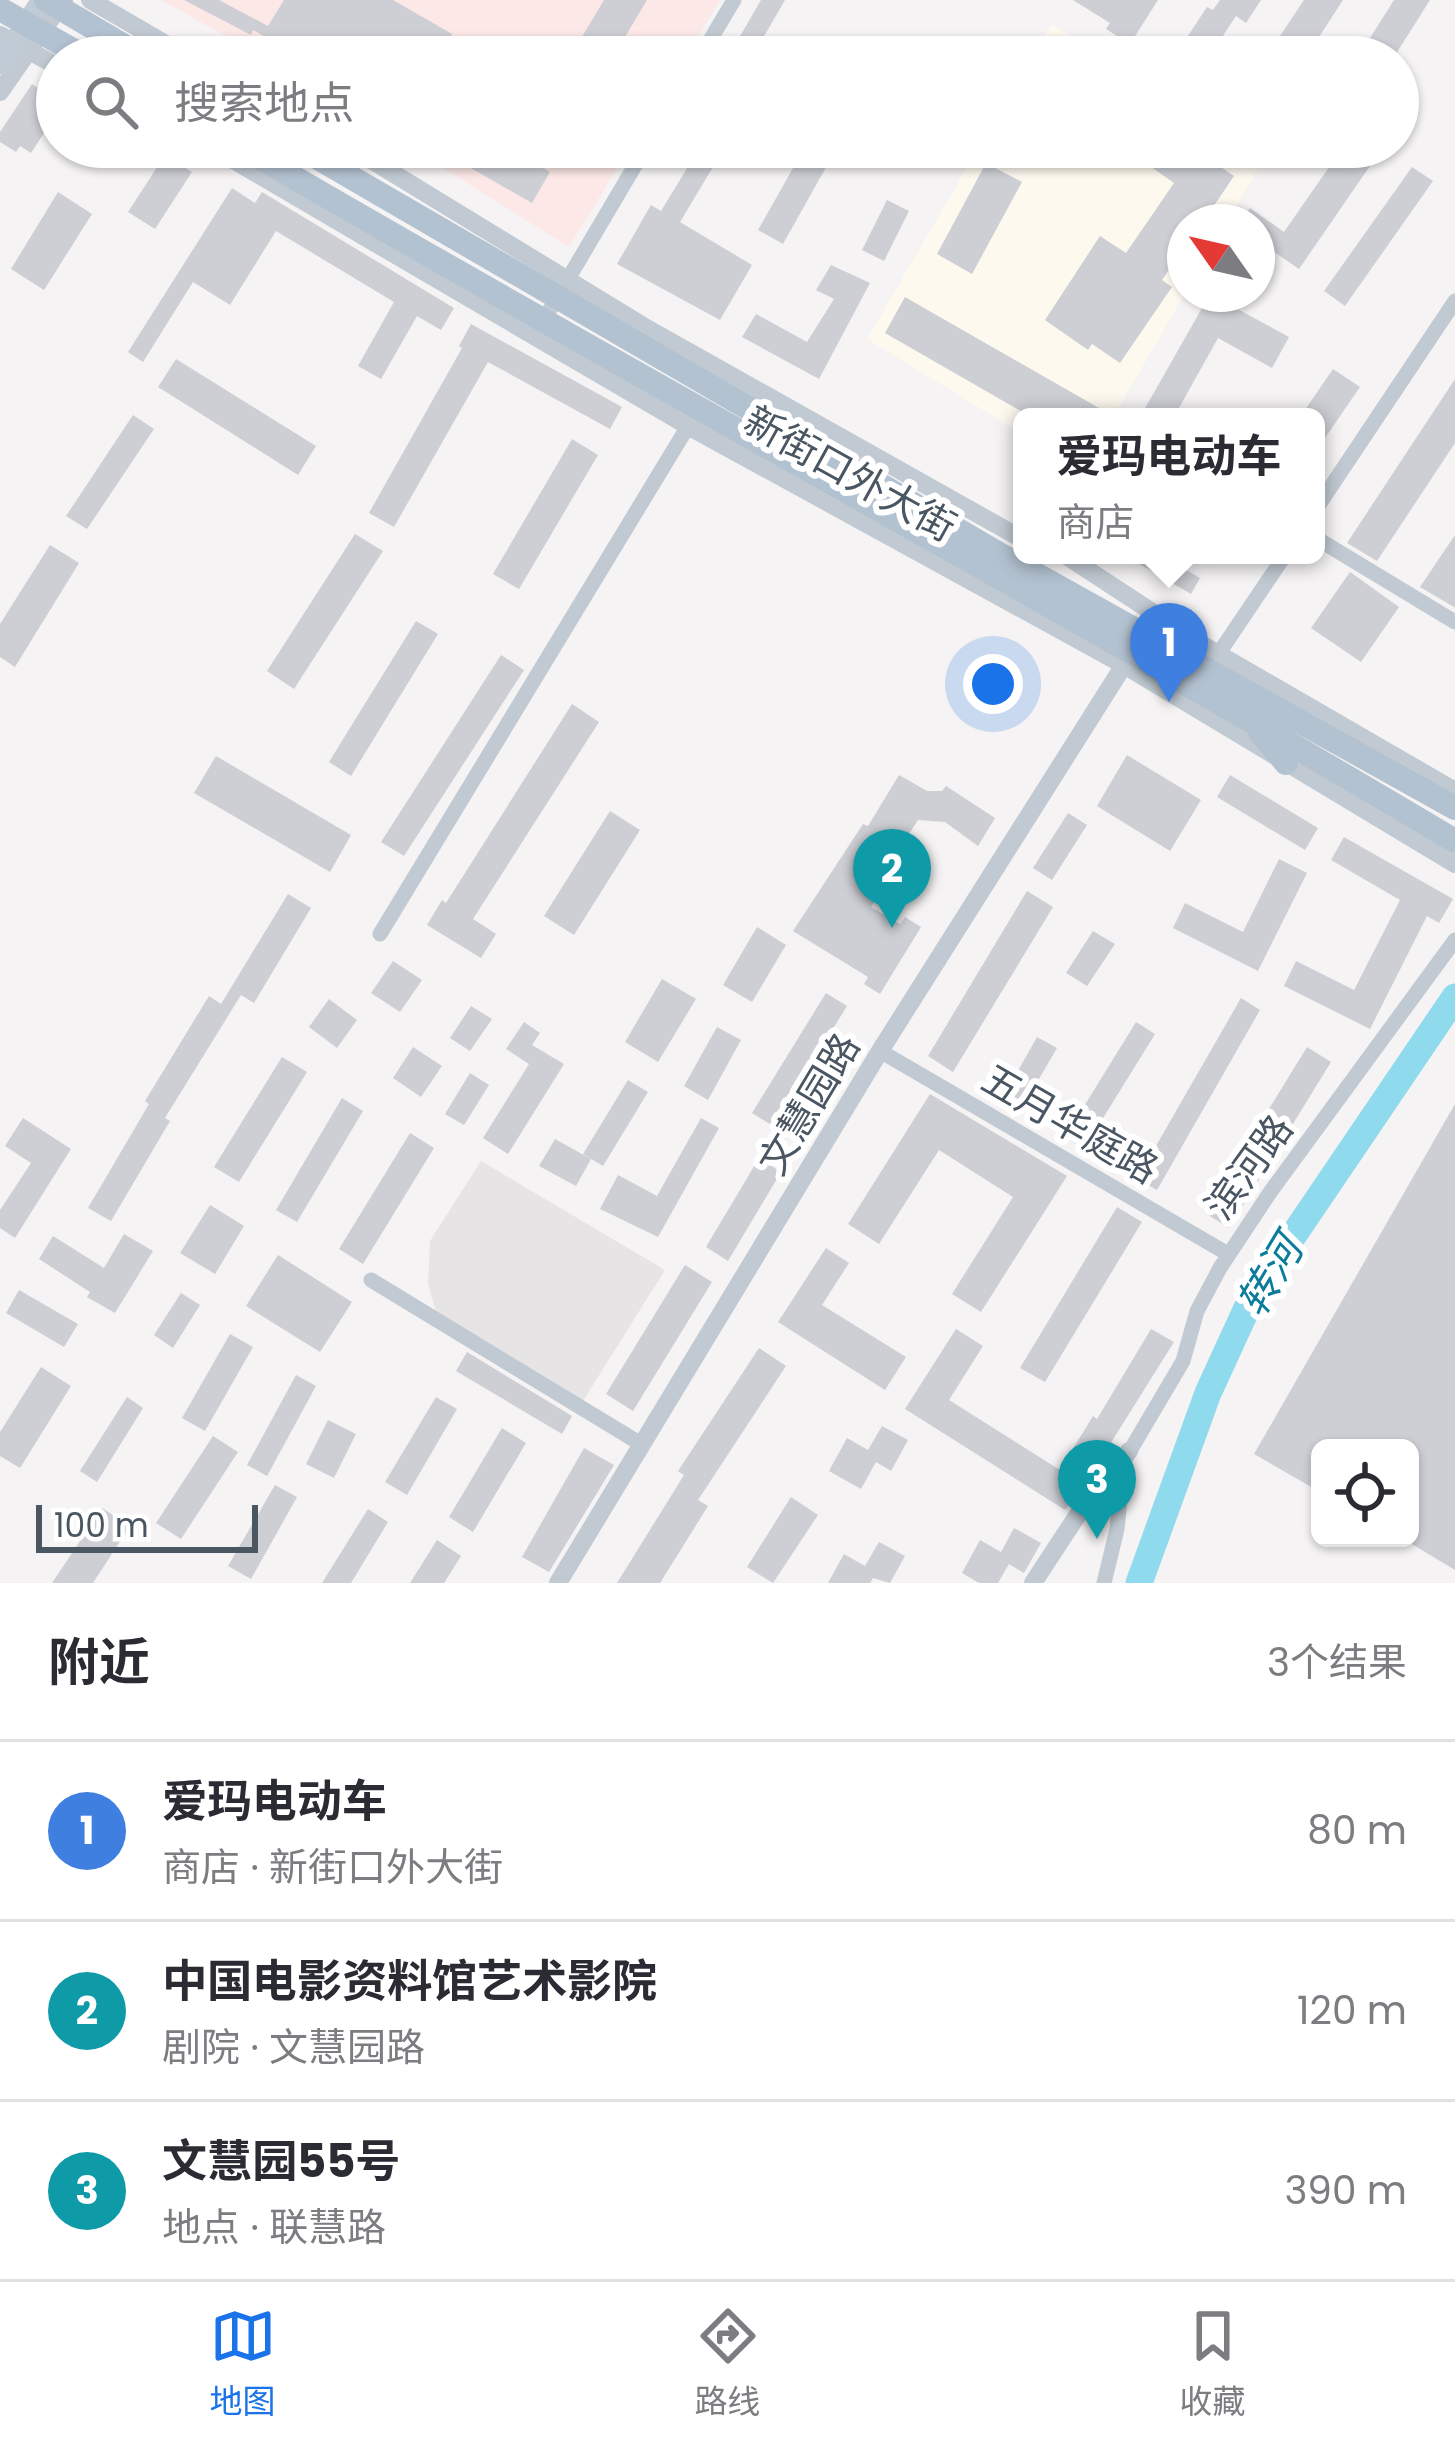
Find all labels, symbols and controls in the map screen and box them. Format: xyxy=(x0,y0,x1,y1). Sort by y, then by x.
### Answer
search box xyxy=(36,36,1419,168)
icon: search xyxy=(78,69,144,135)
text: 搜索地点 xyxy=(174,72,354,135)
north arrow xyxy=(1167,204,1275,312)
street label: 新街口外大街 xyxy=(734,393,966,555)
popup xyxy=(1013,408,1325,564)
text: 爱玛电动车 xyxy=(1056,425,1282,488)
text: 商店 xyxy=(1056,495,1135,550)
pin: 1 xyxy=(1130,603,1208,702)
your location xyxy=(963,654,1023,714)
pin: 2 xyxy=(853,829,931,928)
street label: 文慧园路 xyxy=(745,1023,873,1185)
street label: 五月华庭路 xyxy=(972,1051,1168,1197)
street label: 滨河路 xyxy=(1192,1104,1306,1230)
water label: 转河 xyxy=(1223,1219,1321,1327)
map controls xyxy=(1311,1439,1419,1547)
button: locate xyxy=(1311,1439,1419,1547)
pin: 3 xyxy=(1058,1440,1136,1539)
scale bar xyxy=(36,1499,258,1552)
text: 100 m xyxy=(54,1502,149,1549)
text: 附近 xyxy=(48,1626,150,1698)
text: 3个结果 xyxy=(1267,1635,1407,1690)
text: 爱玛电动车 xyxy=(162,1770,387,1833)
text: 1 xyxy=(80,1803,94,1858)
text: 80 m xyxy=(1307,1803,1407,1858)
text: 商店 · 新街口外大街 xyxy=(162,1840,503,1895)
text: 中国电影资料馆艺术影院 xyxy=(162,1950,657,2013)
text: 2 xyxy=(76,1983,98,2038)
text: 120 m xyxy=(1297,1983,1407,2038)
text: 剧院 · 文慧园路 xyxy=(162,2020,425,2075)
text: 文慧园55号 xyxy=(162,2130,401,2193)
text: 3 xyxy=(75,2163,99,2218)
text: 390 m xyxy=(1284,2163,1407,2218)
text: 地点 · 联慧路 xyxy=(162,2200,386,2255)
tab: 地图 xyxy=(210,2303,276,2427)
tab: 路线 xyxy=(695,2303,761,2427)
tab: 收藏 xyxy=(1180,2303,1246,2427)

